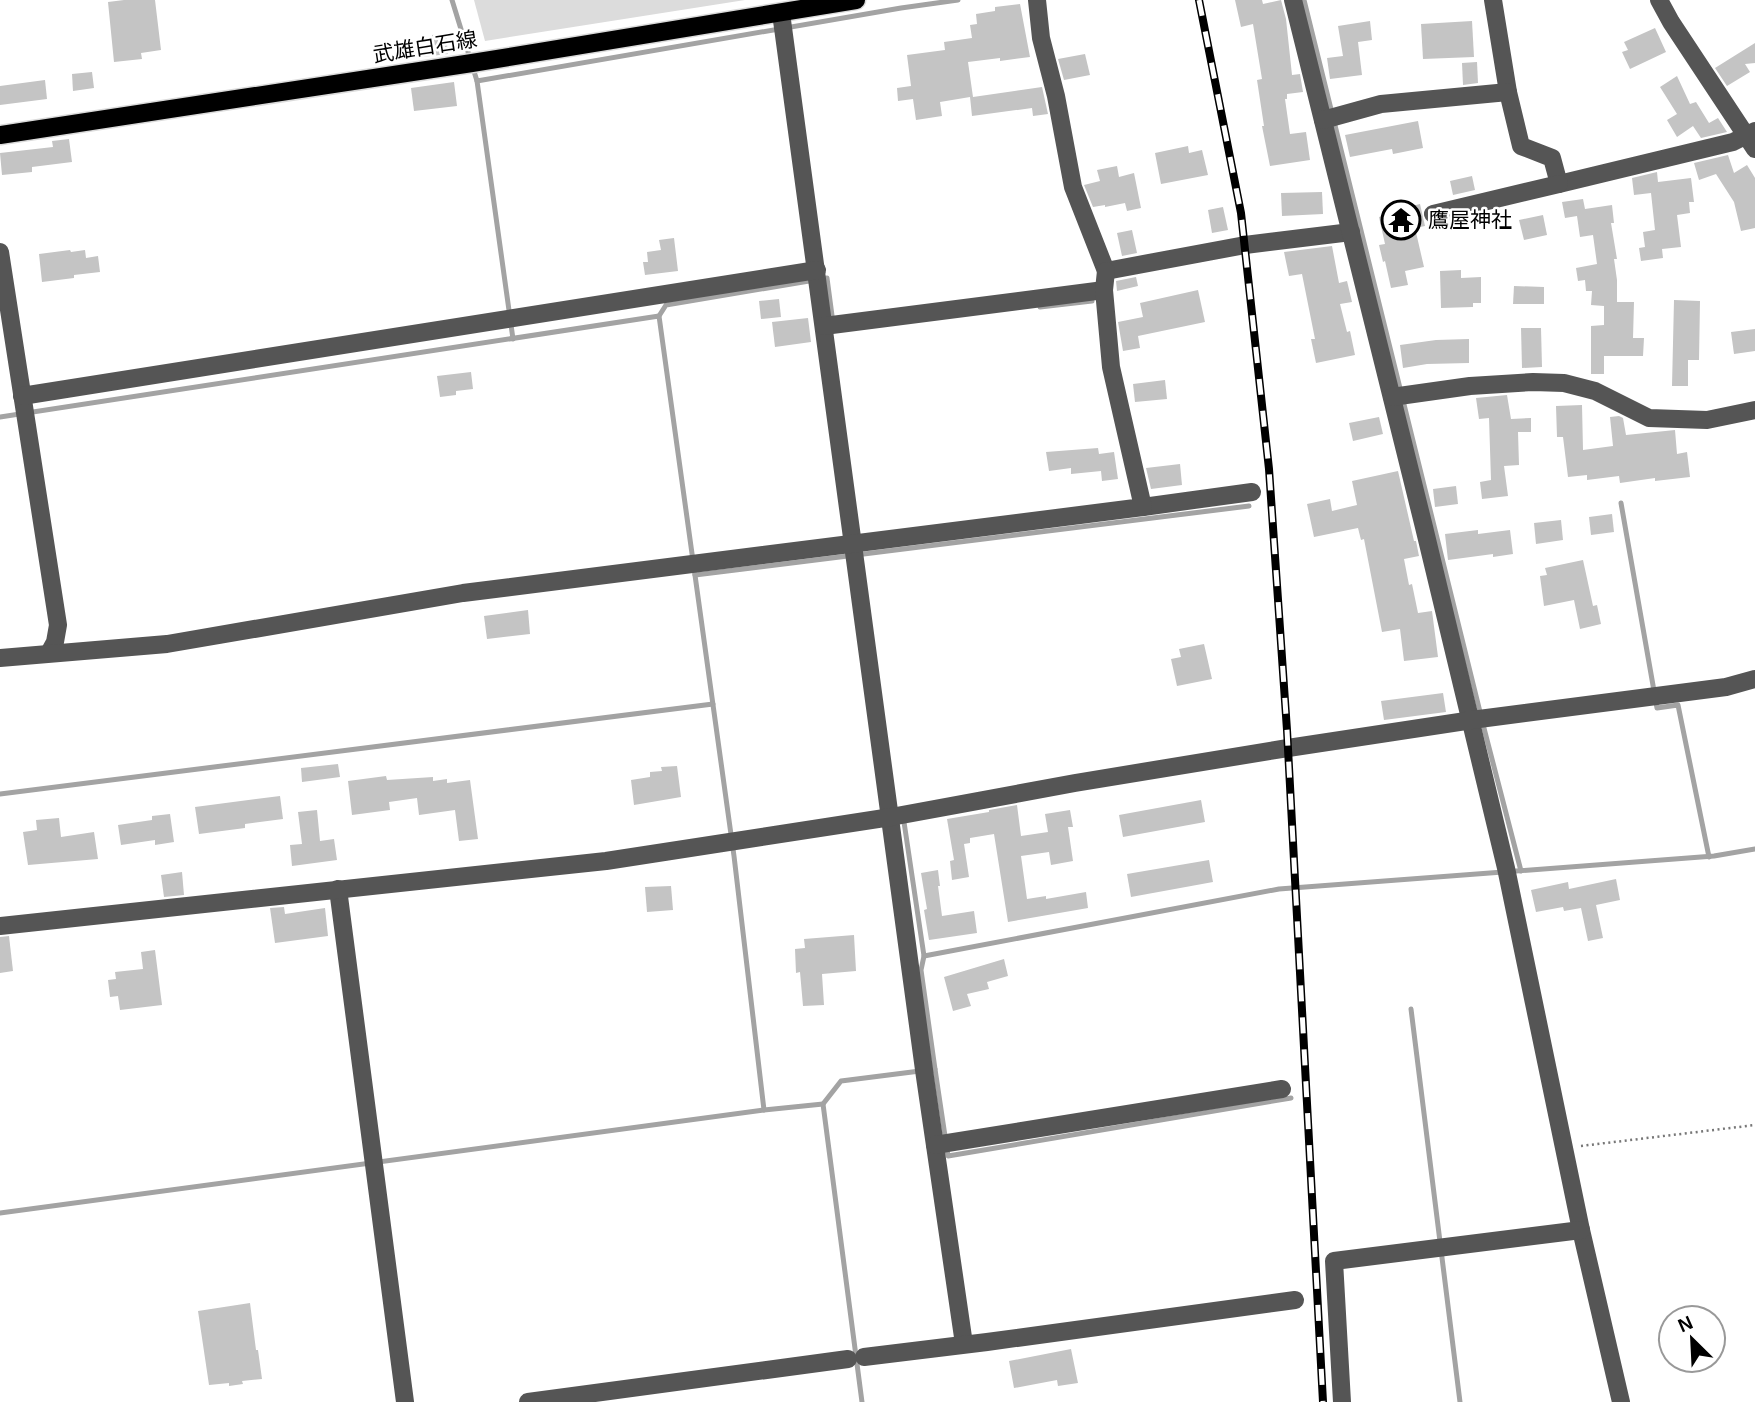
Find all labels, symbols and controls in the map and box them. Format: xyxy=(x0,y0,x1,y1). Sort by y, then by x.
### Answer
street label: 武雄白石線 xyxy=(371,27,479,66)
temple icon: 鷹屋神社 xyxy=(1380,199,1422,241)
place label: 鷹屋神社 xyxy=(1428,208,1512,231)
north arrow xyxy=(1657,1304,1727,1374)
text: N xyxy=(1675,1312,1696,1336)

